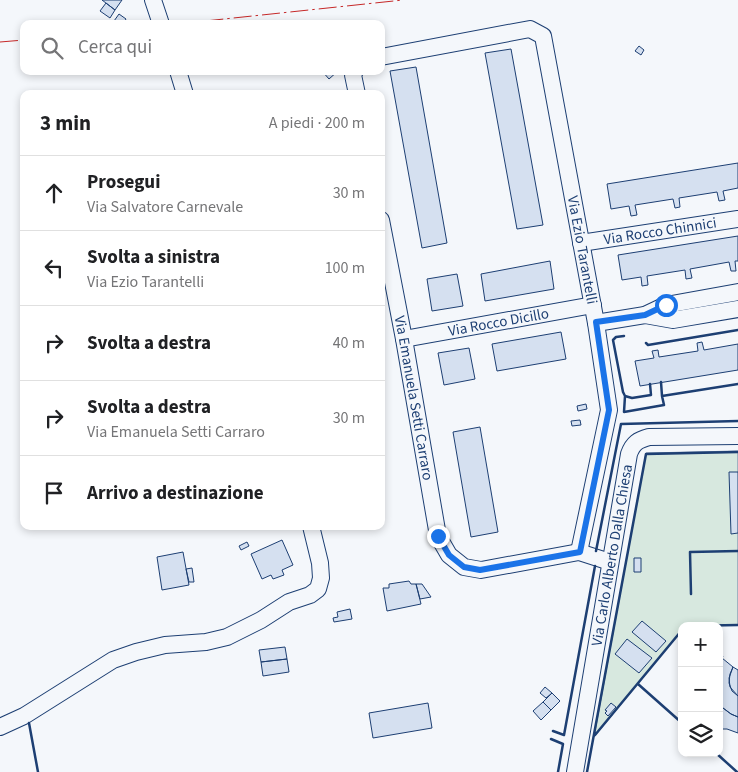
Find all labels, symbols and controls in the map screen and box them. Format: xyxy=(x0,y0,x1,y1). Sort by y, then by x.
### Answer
search box xyxy=(20,20,385,75)
icon: search xyxy=(38,34,66,62)
text: Cerca qui xyxy=(78,34,152,61)
text: 3 min xyxy=(40,108,91,138)
text: A piedi · 200 m xyxy=(269,112,365,134)
text: Prosegui xyxy=(87,169,160,196)
icon: ahead xyxy=(40,179,68,207)
text: 30 m xyxy=(333,182,365,204)
street label: Via Ezio Tarantelli xyxy=(562,194,603,306)
text: Via Salvatore Carnevale xyxy=(87,196,243,218)
street label: Via Rocco Chinnici xyxy=(602,212,718,250)
text: Svolta a sinistra xyxy=(87,244,220,271)
icon: left xyxy=(40,254,68,282)
text: 100 m xyxy=(325,257,365,279)
text: Via Ezio Tarantelli xyxy=(87,271,204,293)
route start xyxy=(655,294,678,317)
street label: Via Rocco Dicillo xyxy=(446,303,551,341)
street label: Via Emanuela Setti Carraro xyxy=(389,314,439,482)
icon: right xyxy=(40,329,68,357)
text: Svolta a destra xyxy=(87,330,211,357)
text: 40 m xyxy=(333,332,365,354)
text: Svolta a destra xyxy=(87,394,211,421)
icon: right xyxy=(40,404,68,432)
text: 30 m xyxy=(333,407,365,429)
text: Via Emanuela Setti Carraro xyxy=(87,421,265,443)
street label: Via Carlo Alberto Dalla Chiesa xyxy=(586,463,638,648)
icon: arrive xyxy=(40,479,68,507)
text: Arrivo a destinazione xyxy=(87,480,264,507)
route end xyxy=(427,525,450,548)
map controls xyxy=(678,622,723,757)
button: + xyxy=(678,622,723,667)
button: − xyxy=(678,667,723,712)
button: layers xyxy=(678,712,723,757)

